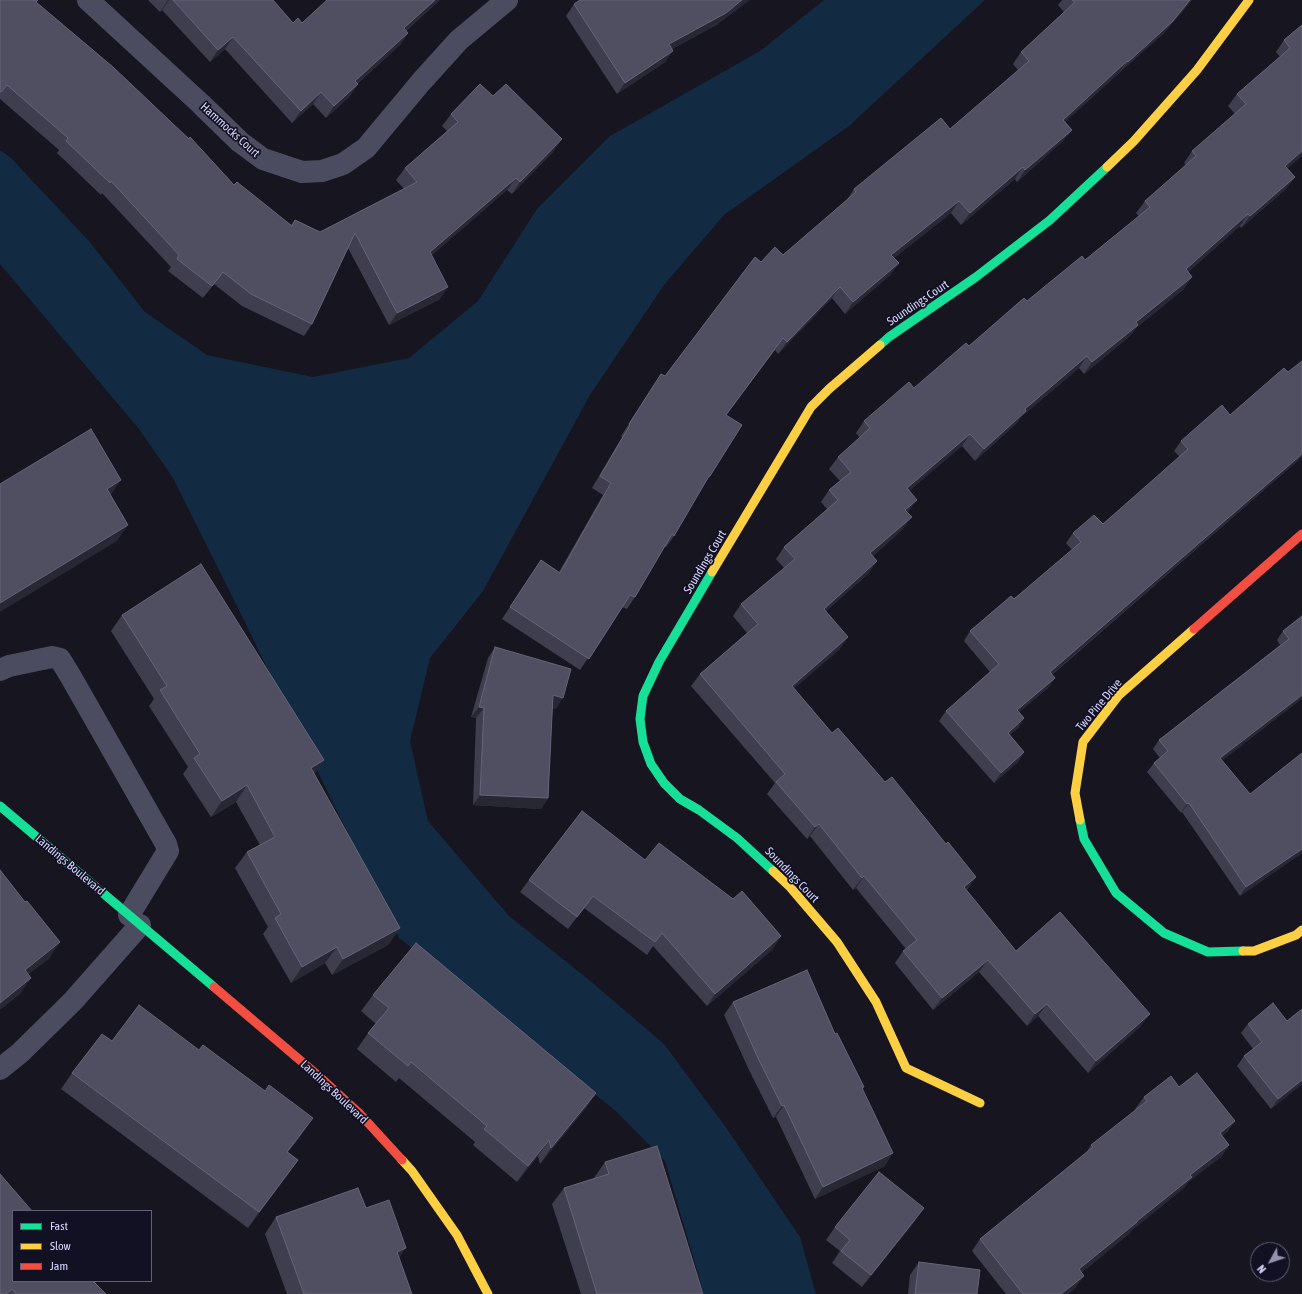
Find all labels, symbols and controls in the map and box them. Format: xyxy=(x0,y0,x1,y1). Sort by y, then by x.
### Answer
street label: Hammocks Court xyxy=(197,100,263,160)
street label: Soundings Court xyxy=(884,277,952,329)
street label: Soundings Court xyxy=(680,528,730,596)
street label: Two Pine Drive xyxy=(1073,676,1125,734)
street label: Landings Boulevard xyxy=(32,832,108,898)
street label: Soundings Court xyxy=(762,844,822,906)
street label: Landings Boulevard xyxy=(297,1057,371,1127)
legend xyxy=(12,1210,152,1282)
text: Fast xyxy=(50,1219,68,1233)
text: Slow xyxy=(50,1239,71,1253)
north arrow xyxy=(1250,1242,1290,1282)
text: Jam xyxy=(50,1259,68,1273)
text: N xyxy=(1255,1263,1268,1275)

